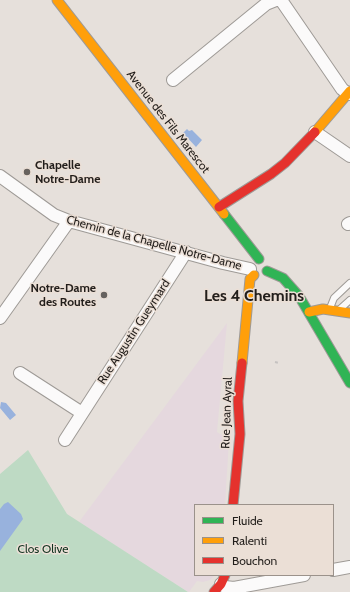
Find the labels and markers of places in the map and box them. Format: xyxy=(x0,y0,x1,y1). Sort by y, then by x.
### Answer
place label: Chapelle Notre-Dame xyxy=(35,158,100,186)
marker: Chapelle Notre-Dame xyxy=(22,167,32,177)
place label: Notre-Dame des Routes xyxy=(31,281,96,309)
marker: Notre-Dame des Routes xyxy=(99,290,109,300)

